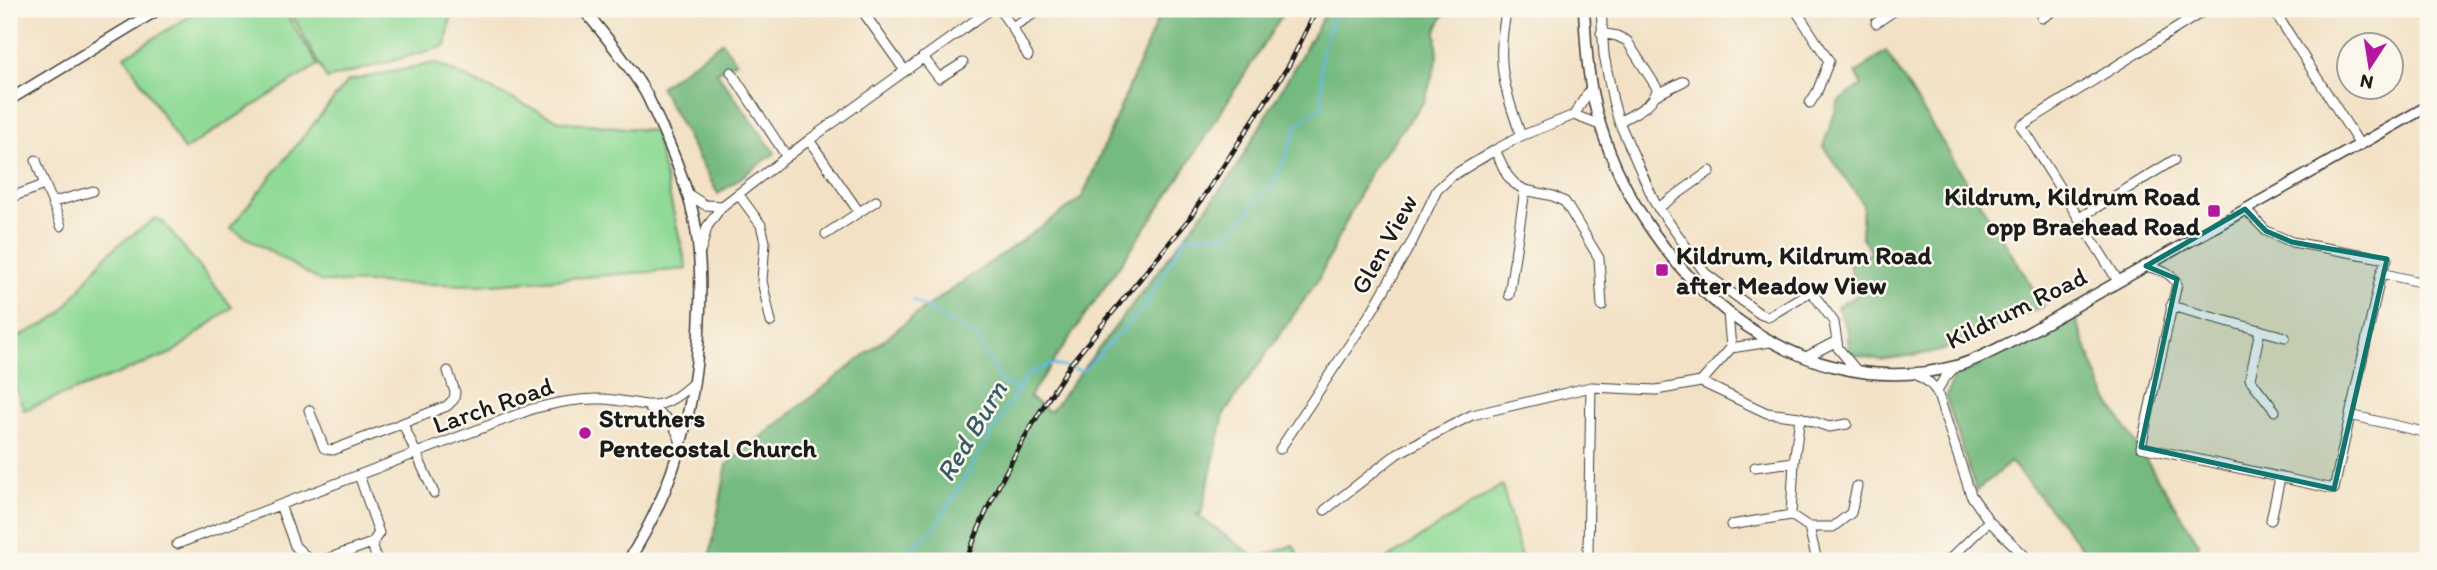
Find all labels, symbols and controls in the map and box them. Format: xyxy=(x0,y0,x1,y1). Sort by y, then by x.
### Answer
north arrow xyxy=(2336,32,2406,102)
text: N xyxy=(2358,70,2375,95)
place label: Kildrum, Kildrum Road opp Braehead Road xyxy=(1944,180,2201,242)
street label: Glen View xyxy=(1343,188,1425,300)
marker: Kildrum, Kildrum Road opp Braehead Road xyxy=(2206,203,2222,219)
place label: Kildrum, Kildrum Road after Meadow View xyxy=(1676,239,1933,301)
street label: Kildrum Road xyxy=(1940,260,2092,356)
marker: Kildrum, Kildrum Road after Meadow View xyxy=(1654,262,1670,278)
street label: Larch Road xyxy=(428,369,558,441)
water label: Red Burn xyxy=(928,374,1015,487)
place label: Struthers Pentecostal Church xyxy=(599,402,818,464)
marker: Struthers Pentecostal Church xyxy=(577,425,593,441)

